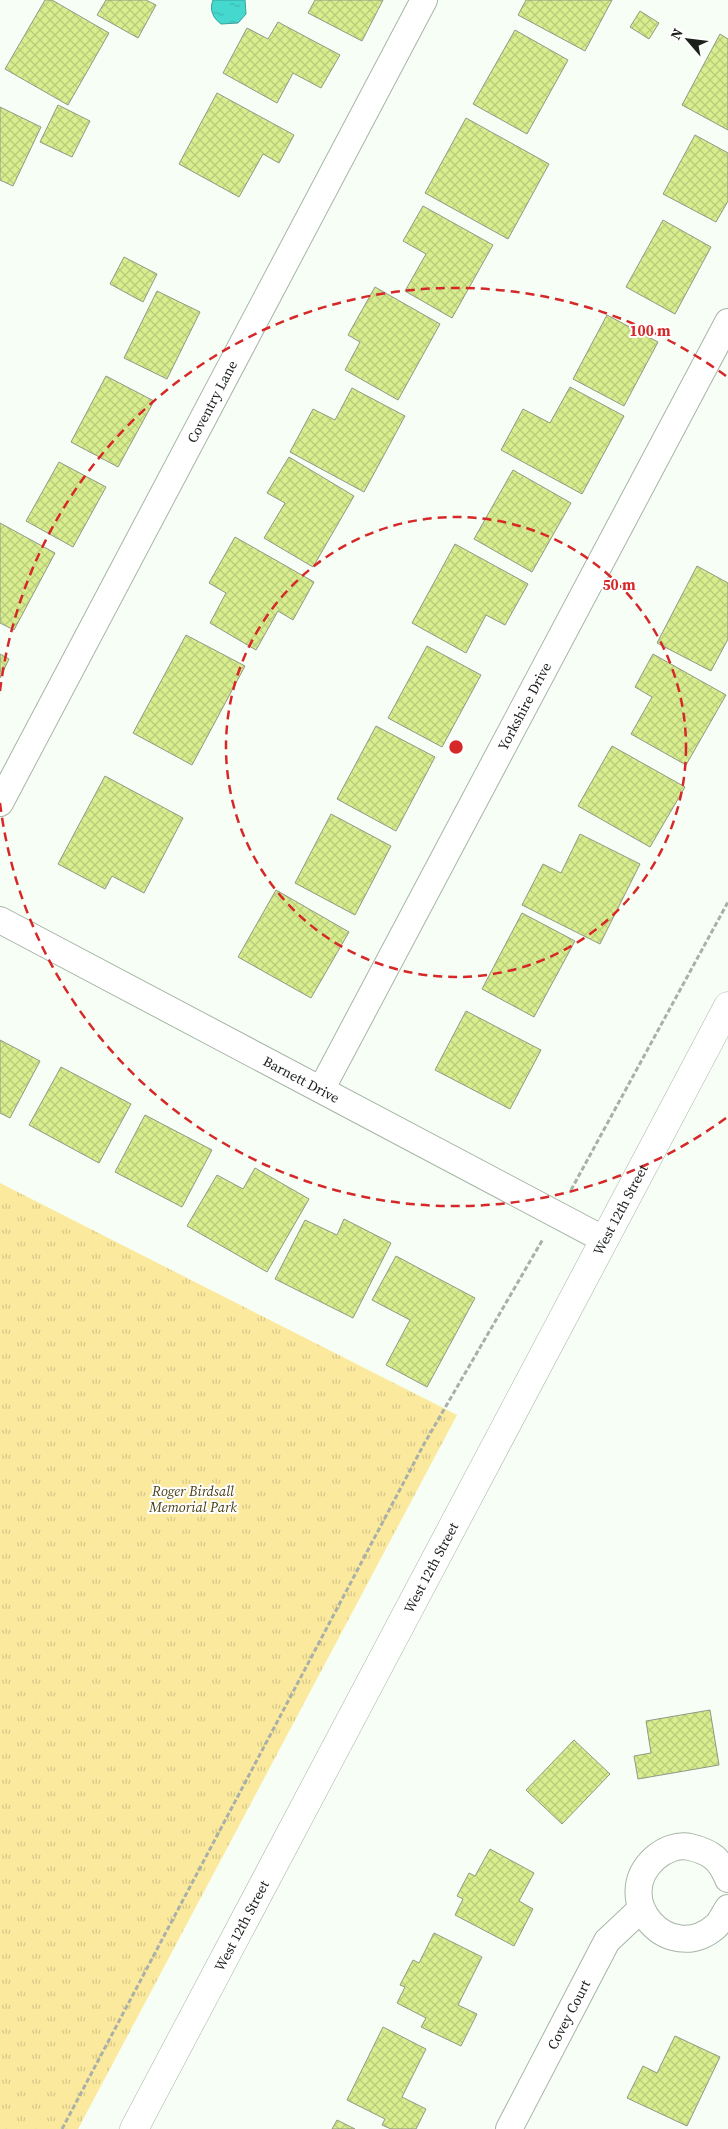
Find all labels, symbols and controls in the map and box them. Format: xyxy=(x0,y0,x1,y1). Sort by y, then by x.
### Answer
north arrow xyxy=(663,15,713,65)
text: N xyxy=(665,25,688,43)
text: 100 m xyxy=(629,320,671,341)
street label: Coventry Lane xyxy=(182,357,242,446)
text: 50 m xyxy=(602,574,636,595)
street label: Yorkshire Drive xyxy=(493,659,556,754)
centre of rings xyxy=(447,738,465,756)
street label: Barnett Drive xyxy=(260,1051,343,1108)
street label: West 12th Street xyxy=(588,1160,653,1259)
park label: Roger Birdsall Memorial Park xyxy=(148,1481,237,1517)
street label: West 12th Street xyxy=(399,1518,463,1617)
street label: West 12th Street xyxy=(209,1876,274,1975)
street label: Covey Court xyxy=(542,1976,595,2053)

